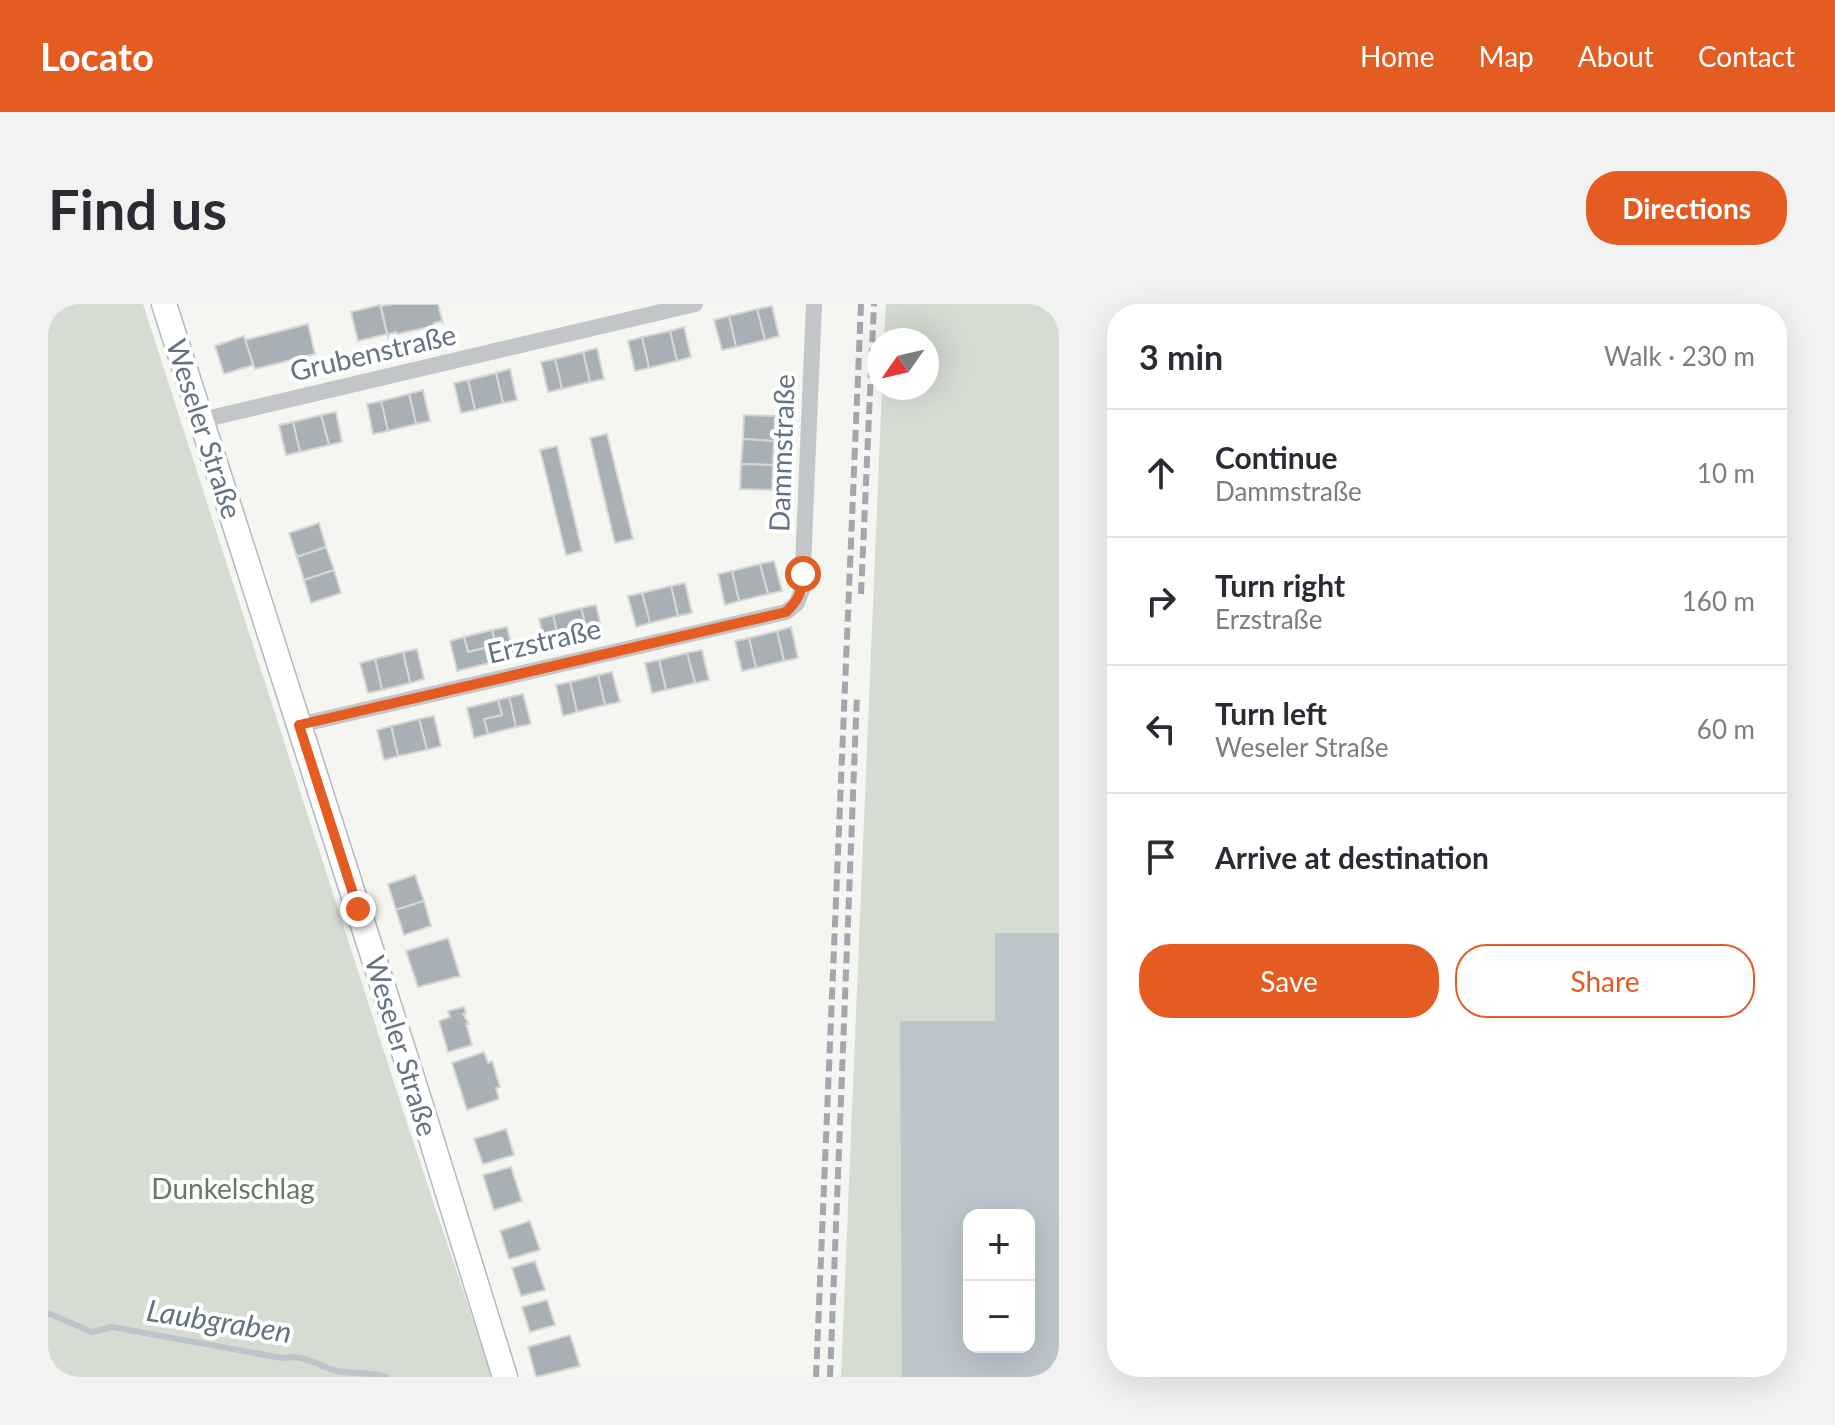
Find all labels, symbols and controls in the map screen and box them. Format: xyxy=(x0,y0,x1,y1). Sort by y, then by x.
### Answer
text: Locato xyxy=(40,33,154,79)
text: Home xyxy=(1360,39,1435,73)
text: Map xyxy=(1479,39,1534,73)
text: About xyxy=(1578,39,1654,73)
text: Contact xyxy=(1698,39,1795,73)
button: Directions xyxy=(1586,171,1787,245)
text: Find us xyxy=(48,175,227,242)
street label: Grubenstraße xyxy=(287,316,459,388)
north arrow xyxy=(867,328,939,400)
street label: Weseler Straße xyxy=(160,335,250,523)
text: 3 min xyxy=(1139,336,1223,377)
text: Walk · 230 m xyxy=(1604,340,1755,372)
street label: Dammstraße xyxy=(761,373,801,533)
text: Continue xyxy=(1215,439,1338,475)
icon: ahead xyxy=(1139,451,1183,495)
text: 10 m xyxy=(1697,457,1755,489)
text: Dammstraße xyxy=(1215,475,1362,507)
route start xyxy=(785,556,821,592)
text: Turn right xyxy=(1215,567,1345,603)
icon: right xyxy=(1139,579,1183,623)
text: 160 m xyxy=(1682,585,1755,617)
text: Erzstraße xyxy=(1215,603,1322,635)
street label: Erzstraße xyxy=(484,610,604,670)
text: Turn left xyxy=(1215,695,1327,731)
icon: left xyxy=(1139,707,1183,751)
text: 60 m xyxy=(1697,713,1755,745)
text: Weseler Straße xyxy=(1215,731,1388,763)
icon: arrive xyxy=(1139,835,1183,879)
text: Arrive at destination xyxy=(1215,839,1489,875)
route end xyxy=(340,891,376,927)
button: Save xyxy=(1139,944,1439,1018)
button: Share xyxy=(1455,944,1755,1018)
street label: Weseler Straße xyxy=(358,951,446,1140)
park label: Dunkelschlag xyxy=(151,1171,315,1205)
map controls xyxy=(963,1209,1035,1353)
button: + xyxy=(963,1209,1035,1281)
button: − xyxy=(963,1281,1035,1353)
water label: Laubgraben xyxy=(144,1291,294,1349)

